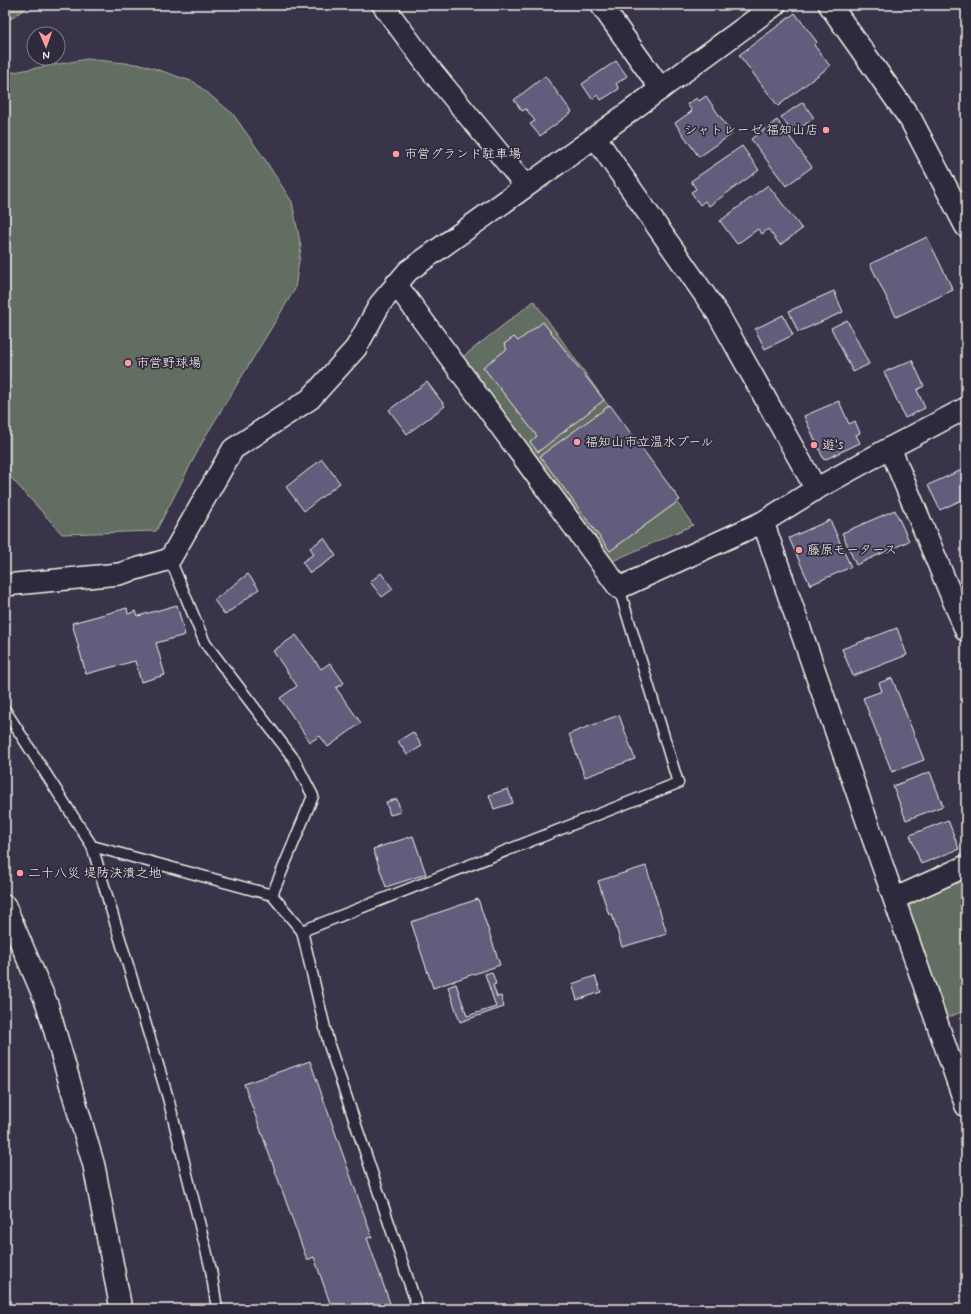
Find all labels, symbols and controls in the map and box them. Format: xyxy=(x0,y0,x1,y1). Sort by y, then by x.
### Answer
north arrow xyxy=(26,26,66,66)
text: N xyxy=(42,48,50,62)
place label: シャトレーゼ 福知山店 xyxy=(684,122,818,139)
marker: シャトレーゼ 福知山店 xyxy=(821,125,831,135)
place label: 市営グランド駐車場 xyxy=(404,146,521,163)
marker: 市営グランド駐車場 xyxy=(391,149,401,159)
place label: 市営野球場 xyxy=(136,355,201,372)
marker: 市営野球場 xyxy=(123,358,133,368)
place label: 福知山市立温水プール xyxy=(585,434,713,451)
marker: 福知山市立温水プール xyxy=(572,437,582,447)
place label: 遊's xyxy=(822,437,844,454)
marker: 遊's xyxy=(809,440,819,450)
place label: 藤原モータース xyxy=(807,542,897,559)
marker: 藤原モータース xyxy=(794,545,804,555)
place label: 二十八災 堤防決潰之地 xyxy=(28,865,162,882)
marker: 二十八災 堤防決潰之地 xyxy=(15,868,25,878)

